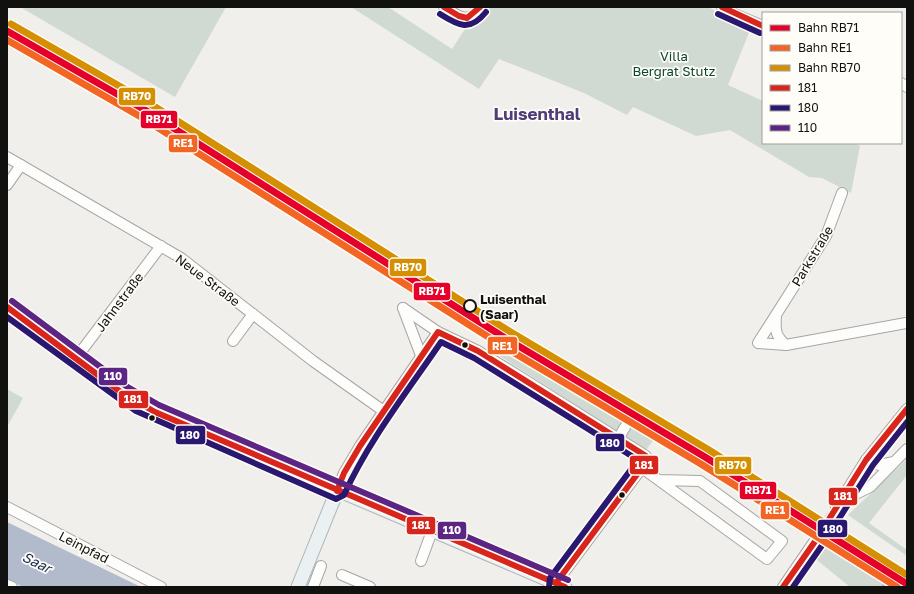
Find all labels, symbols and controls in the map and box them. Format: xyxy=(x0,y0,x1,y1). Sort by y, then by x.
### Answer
legend xyxy=(762,12,902,144)
text: Bahn RB71 xyxy=(798,20,859,35)
text: Bahn RE1 xyxy=(798,40,852,55)
park label: Villa Bergrat Stutz xyxy=(632,48,716,79)
text: Bahn RB70 xyxy=(798,60,861,75)
text: 181 xyxy=(798,80,817,95)
line badge: RB70 xyxy=(118,87,156,106)
text: RB70 xyxy=(123,89,151,102)
text: 180 xyxy=(798,100,819,115)
district label: Luisenthal xyxy=(494,103,581,124)
line badge: RB71 xyxy=(140,110,178,129)
text: RB71 xyxy=(145,112,173,125)
text: 110 xyxy=(798,120,817,135)
line badge: RE1 xyxy=(168,134,198,153)
text: RE1 xyxy=(173,136,193,149)
street label: Parkstraße xyxy=(788,223,836,289)
street label: Neue Straße xyxy=(173,251,243,309)
line badge: RB70 xyxy=(389,258,427,277)
text: RB70 xyxy=(394,260,422,273)
street label: Jahnstraße xyxy=(92,269,146,335)
line badge: RB71 xyxy=(413,282,451,301)
text: RB71 xyxy=(418,284,446,297)
place label: Luisenthal (Saar) xyxy=(480,291,547,322)
marker: Luisenthal (Saar) xyxy=(463,299,477,313)
line badge: RE1 xyxy=(487,336,518,355)
text: RE1 xyxy=(492,339,512,352)
unlabelled marker xyxy=(460,340,470,350)
line badge: 110 xyxy=(98,367,128,386)
text: 110 xyxy=(104,369,122,382)
line badge: 181 xyxy=(118,390,149,409)
text: 181 xyxy=(124,392,143,405)
unlabelled marker xyxy=(147,413,157,423)
line badge: 180 xyxy=(175,425,206,445)
text: 180 xyxy=(180,428,200,441)
line badge: 180 xyxy=(595,433,625,452)
text: 180 xyxy=(600,436,620,449)
line badge: 181 xyxy=(629,455,659,475)
line badge: RB70 xyxy=(714,456,752,475)
text: 181 xyxy=(635,458,654,471)
text: RB70 xyxy=(719,458,747,471)
line badge: RB71 xyxy=(739,481,777,500)
text: RB71 xyxy=(744,483,772,496)
line badge: 181 xyxy=(828,487,858,506)
text: 181 xyxy=(834,489,853,502)
unlabelled marker xyxy=(617,490,627,500)
line badge: RE1 xyxy=(760,501,790,520)
text: RE1 xyxy=(765,503,785,516)
line badge: 181 xyxy=(406,516,436,535)
text: 181 xyxy=(412,518,431,531)
line badge: 180 xyxy=(817,519,848,538)
line badge: 110 xyxy=(437,521,467,540)
text: 180 xyxy=(823,522,843,535)
text: 110 xyxy=(443,523,461,536)
street label: Leinpfad xyxy=(56,528,112,566)
water label: Saar xyxy=(20,548,57,577)

